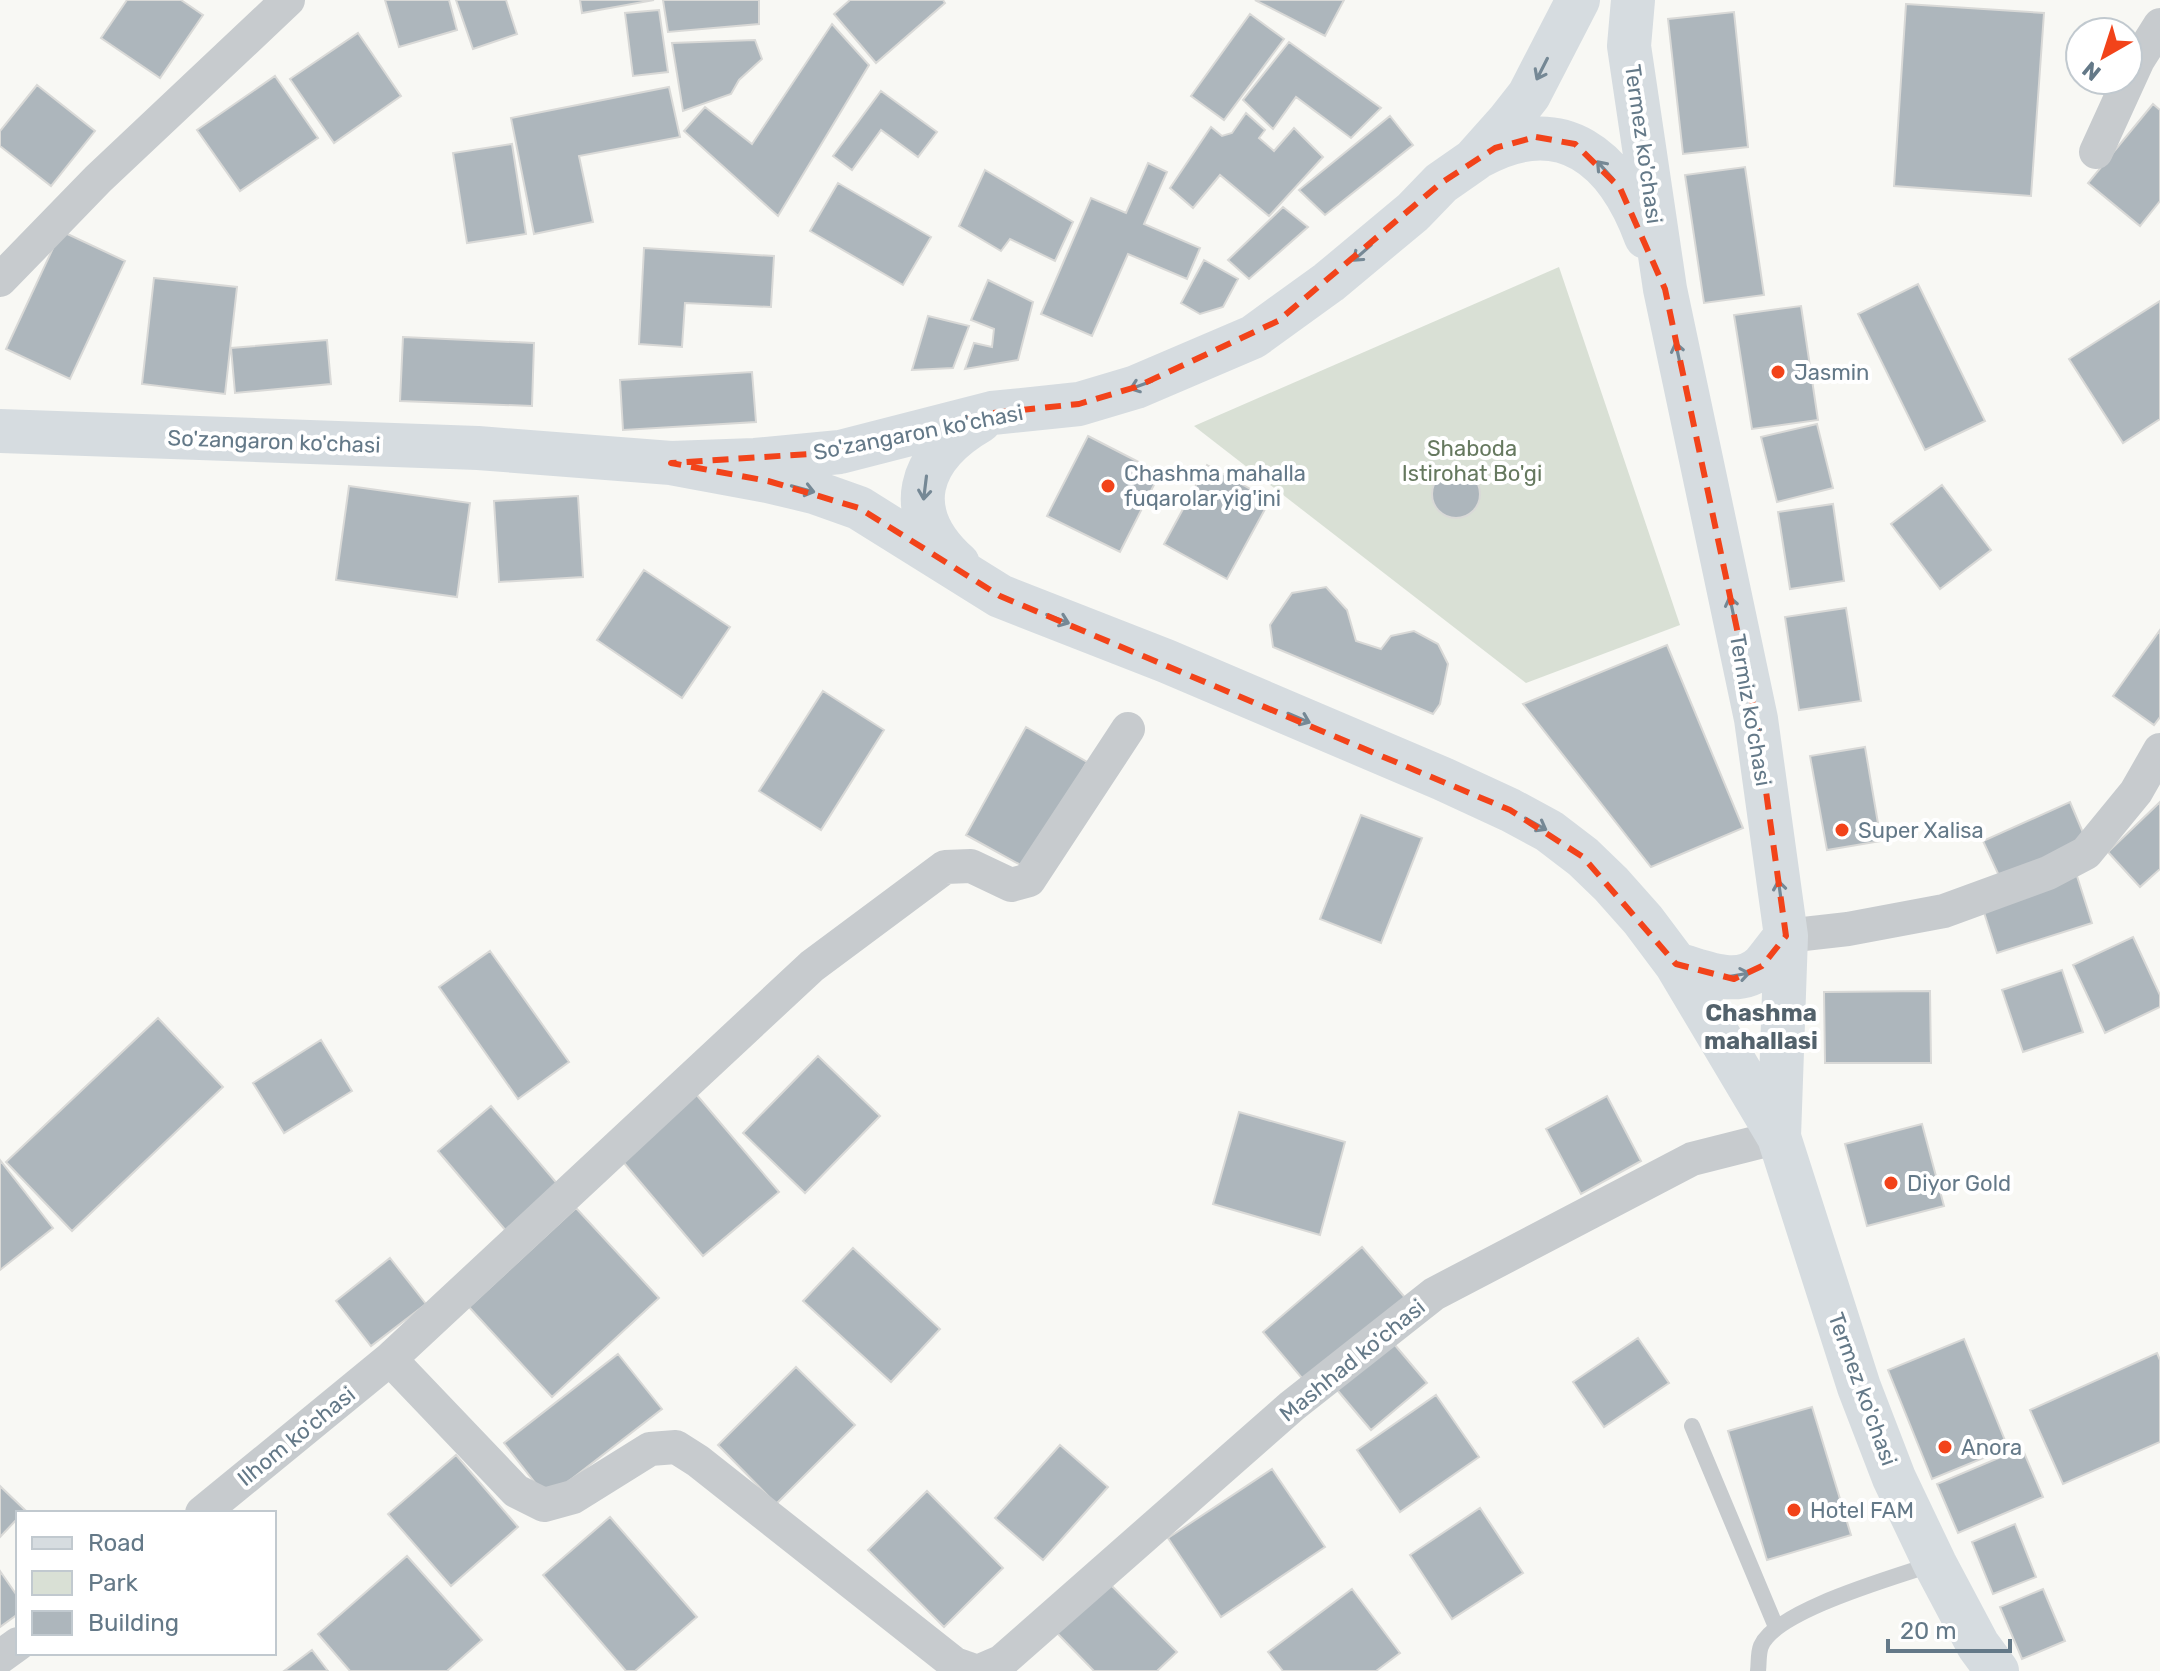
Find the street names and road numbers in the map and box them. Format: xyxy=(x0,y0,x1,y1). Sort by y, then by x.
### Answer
street label: Termez ko'chasi xyxy=(1619,63,1668,226)
street label: So'zangaron ko'chasi xyxy=(811,399,1025,466)
street label: So'zangaron ko'chasi xyxy=(167,424,381,459)
street label: Termiz ko'chasi xyxy=(1724,632,1777,788)
street label: Mashhad ko'chasi xyxy=(1274,1293,1431,1427)
street label: Termez ko'chasi xyxy=(1822,1309,1903,1469)
street label: Ilhom ko'chasi xyxy=(232,1381,361,1492)

